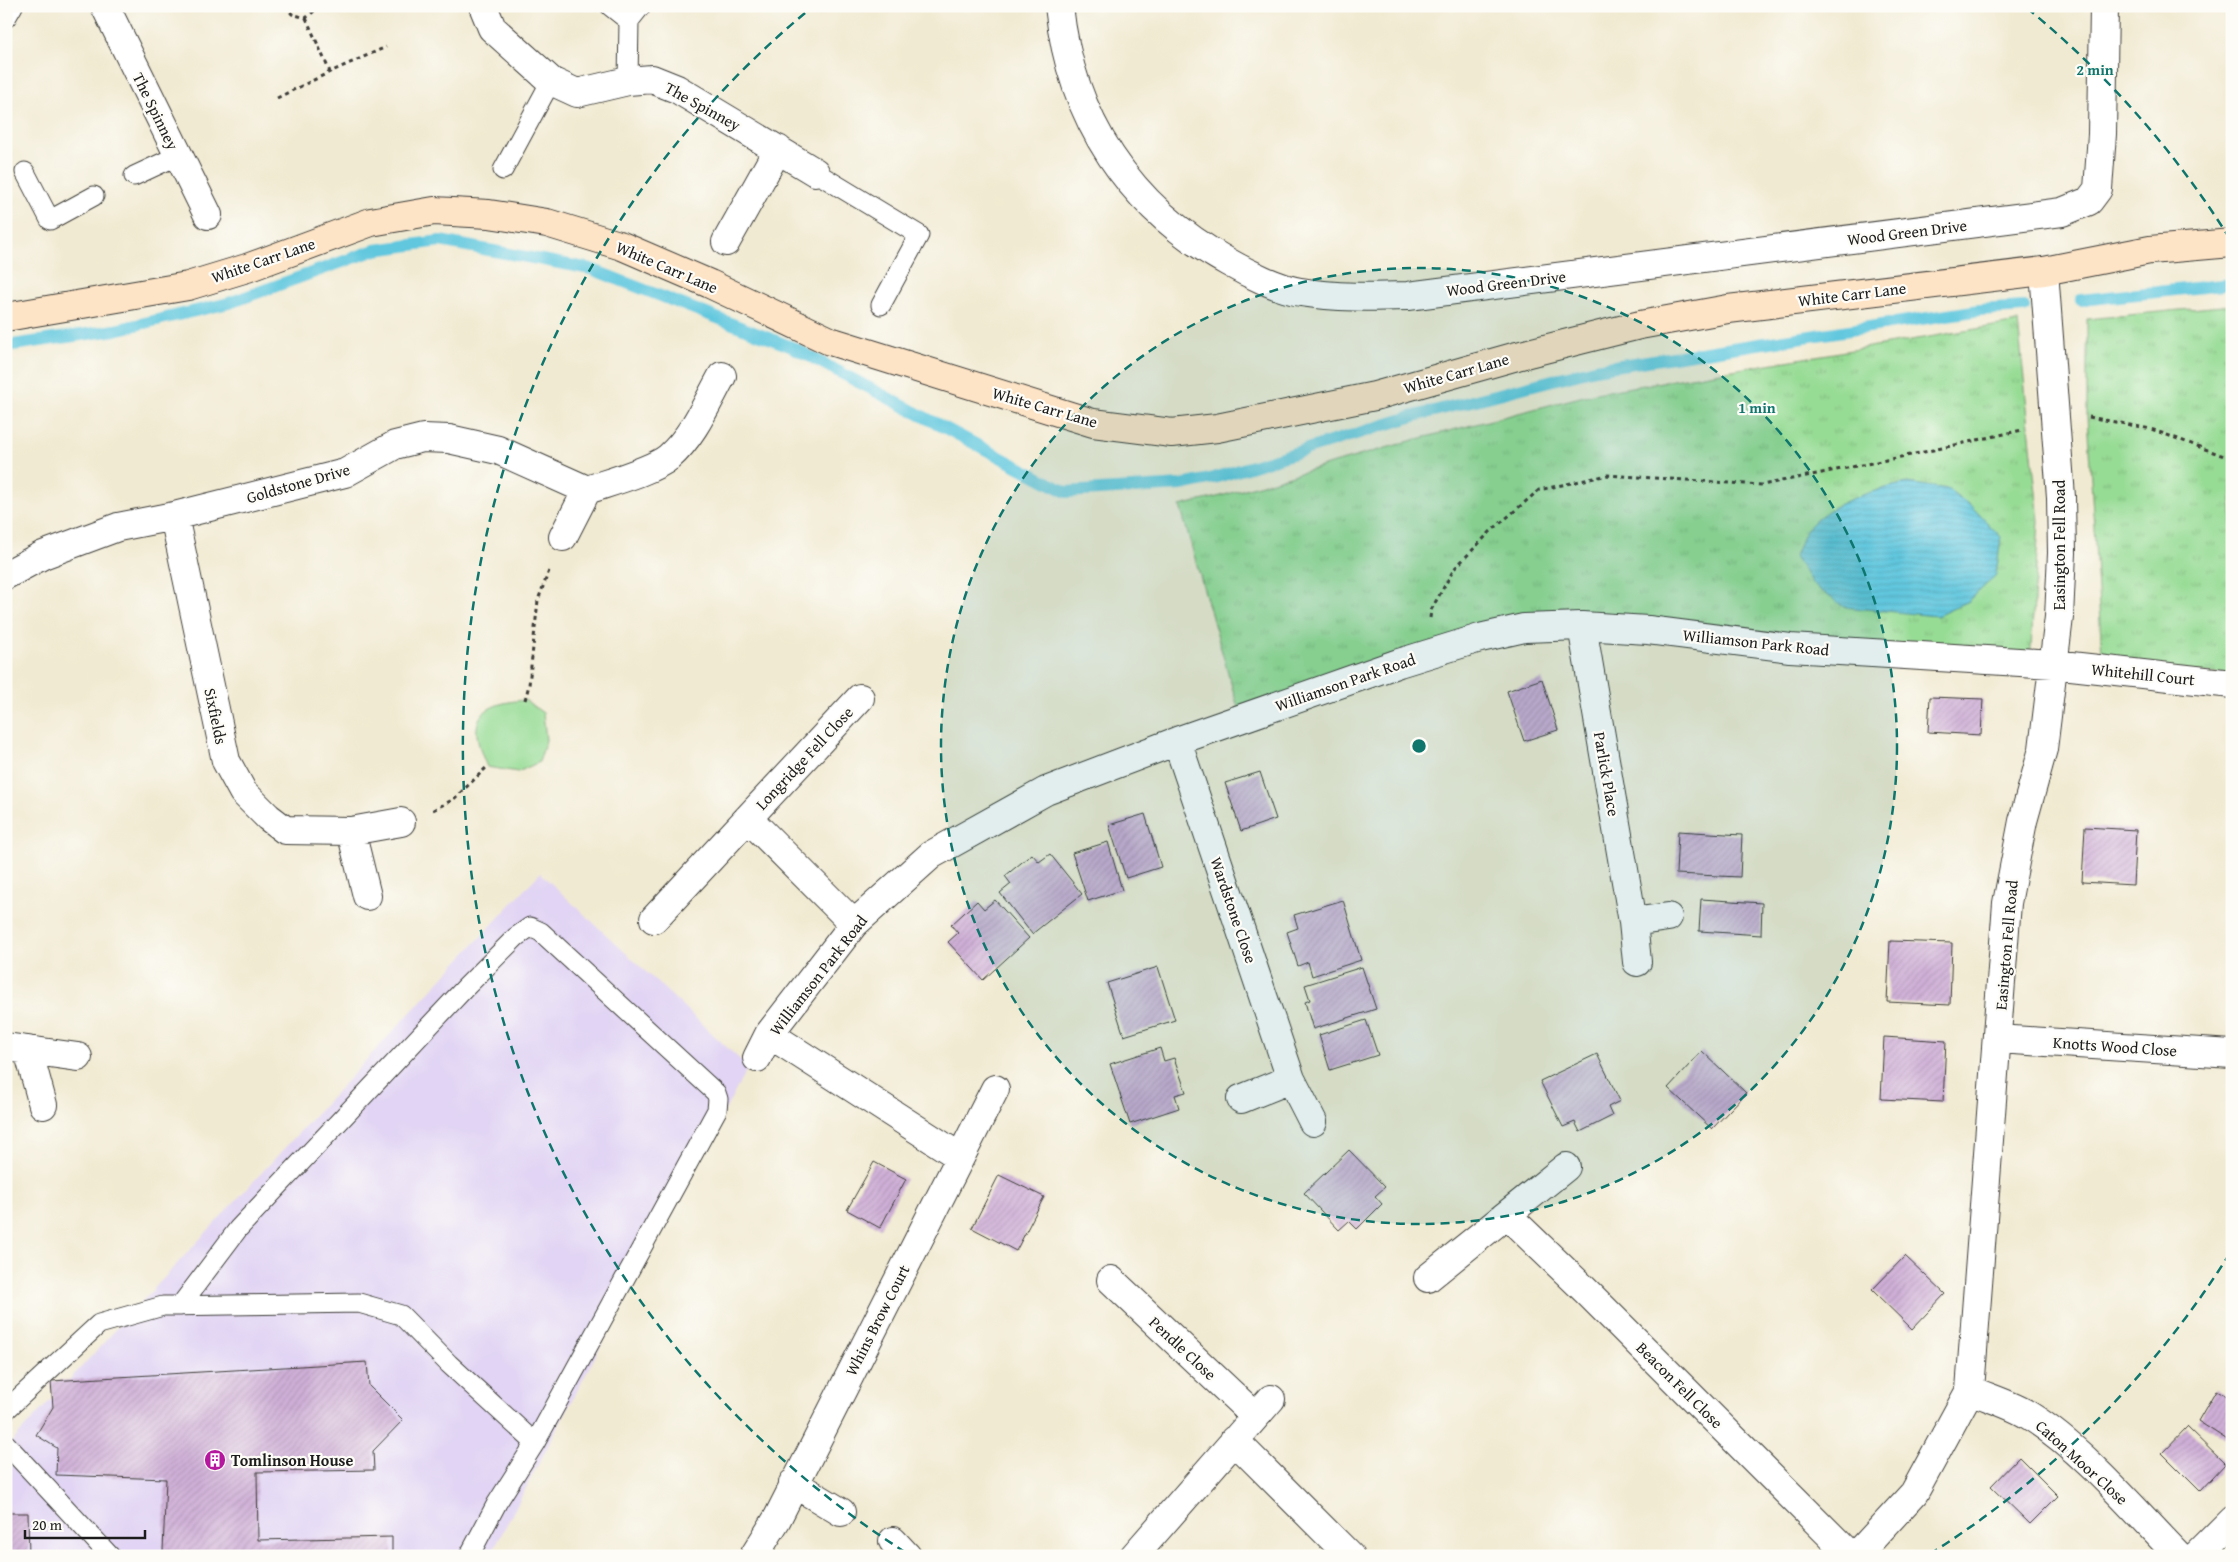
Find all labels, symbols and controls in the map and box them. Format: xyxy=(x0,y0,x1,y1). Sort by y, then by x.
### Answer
text: 2 min xyxy=(2076,59,2114,80)
street label: The Spinney xyxy=(127,68,185,154)
street label: The Spinney xyxy=(661,75,745,137)
street label: Wood Green Drive xyxy=(1846,213,1968,251)
street label: White Carr Lane xyxy=(208,231,318,289)
street label: White Carr Lane xyxy=(612,235,722,299)
street label: Wood Green Drive xyxy=(1445,264,1567,302)
street label: White Carr Lane xyxy=(1797,275,1907,313)
street label: White Carr Lane xyxy=(1401,347,1511,399)
street label: White Carr Lane xyxy=(990,381,1100,433)
text: 1 min xyxy=(1738,397,1776,418)
street label: Goldstone Drive xyxy=(243,457,353,509)
street label: Easington Fell Road xyxy=(2047,479,2071,610)
street label: Williamson Park Road xyxy=(1682,622,1831,662)
street label: Williamson Park Road xyxy=(1272,647,1419,717)
street label: Whitehill Court xyxy=(2090,657,2196,691)
street label: Sixfields xyxy=(198,686,234,746)
street label: Longridge Fell Close xyxy=(750,701,858,815)
street label: Parlick Place xyxy=(1588,730,1626,818)
centre of rings xyxy=(1410,737,1428,755)
street label: Wardstone Close xyxy=(1205,854,1263,966)
street label: Easington Fell Road xyxy=(1988,879,2024,1011)
street label: Williamson Park Road xyxy=(763,909,873,1040)
street label: Knotts Wood Close xyxy=(2052,1030,2178,1062)
street label: Whins Brow Court xyxy=(839,1260,916,1380)
street label: Pendle Close xyxy=(1144,1310,1222,1386)
street label: Beacon Fell Close xyxy=(1631,1336,1729,1434)
street label: Caton Moor Close xyxy=(2030,1414,2134,1510)
building icon: Tomlinson House xyxy=(203,1448,227,1472)
place label: Tomlinson House xyxy=(231,1448,353,1472)
scale bar xyxy=(25,1507,145,1539)
text: 20 m xyxy=(32,1514,63,1535)

